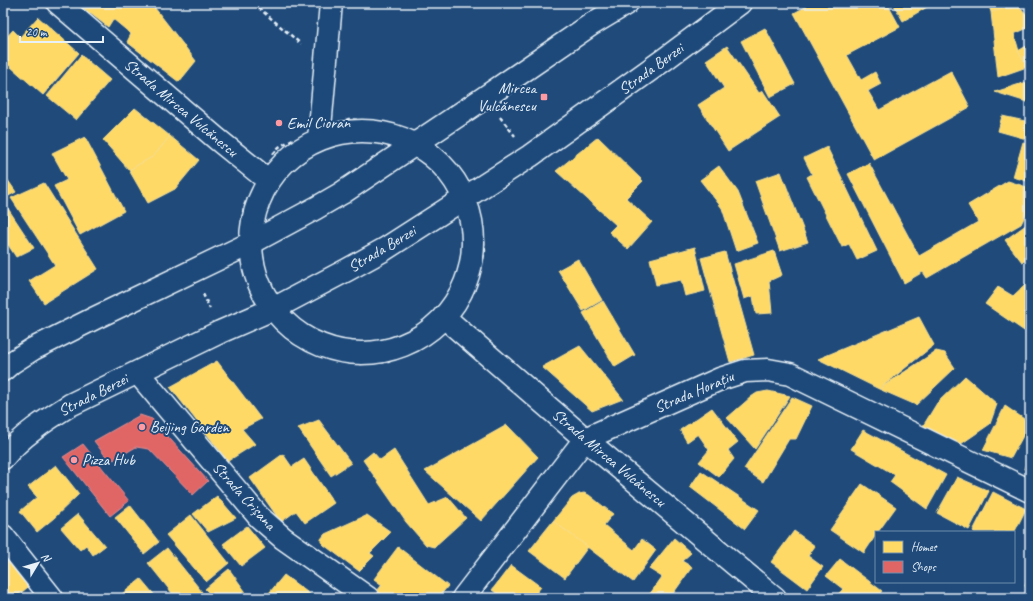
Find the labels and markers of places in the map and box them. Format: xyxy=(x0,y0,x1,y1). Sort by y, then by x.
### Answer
place label: Mircea Vulcănescu xyxy=(478,78,537,116)
marker: Mircea Vulcănescu xyxy=(539,92,549,102)
place label: Emil Cioran xyxy=(287,113,351,133)
marker: Emil Cioran xyxy=(274,118,284,128)
place label: Beijing Garden xyxy=(150,417,230,437)
marker: Beijing Garden xyxy=(137,422,147,432)
place label: Pizza Hub xyxy=(82,450,136,470)
marker: Pizza Hub xyxy=(69,455,79,465)

